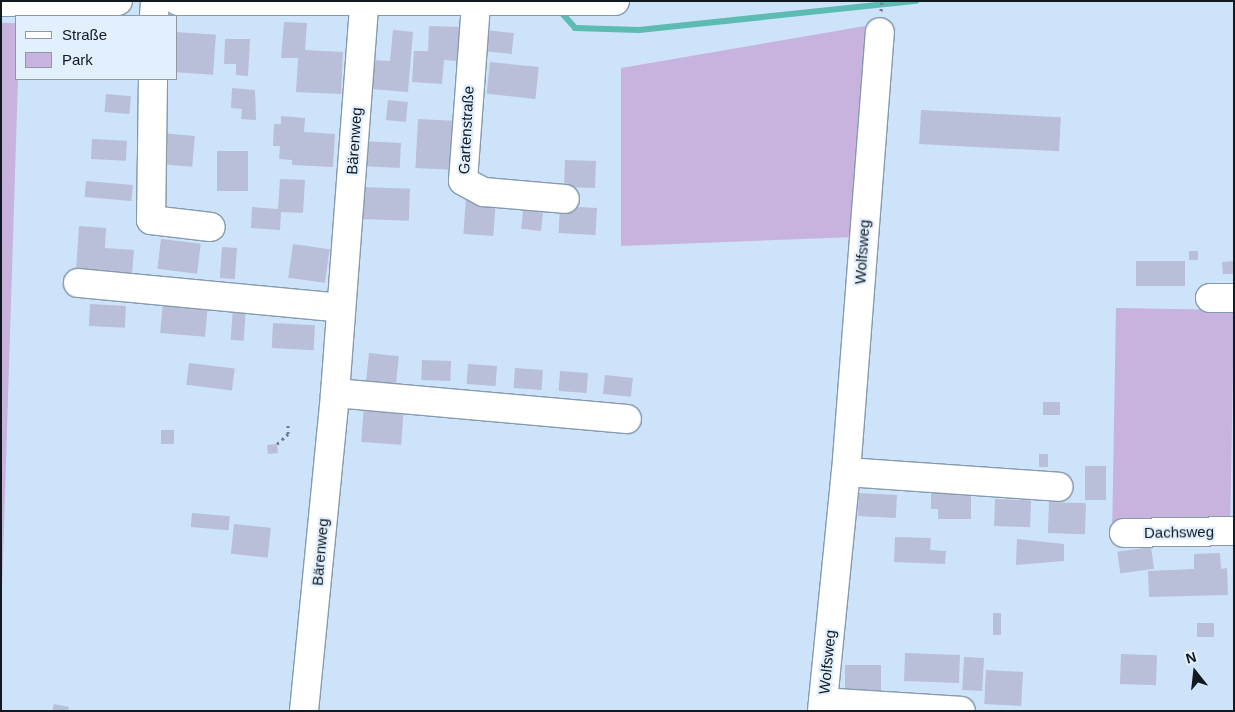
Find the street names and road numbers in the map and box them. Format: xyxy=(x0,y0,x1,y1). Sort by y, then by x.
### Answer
street label: Gartenstraße xyxy=(455,85,477,175)
street label: Bärenweg xyxy=(343,107,365,175)
street label: Wolfsweg xyxy=(851,219,873,285)
street label: Bärenweg xyxy=(308,518,332,586)
street label: Dachsweg xyxy=(1144,522,1214,542)
street label: Wolfsweg xyxy=(815,629,839,695)

